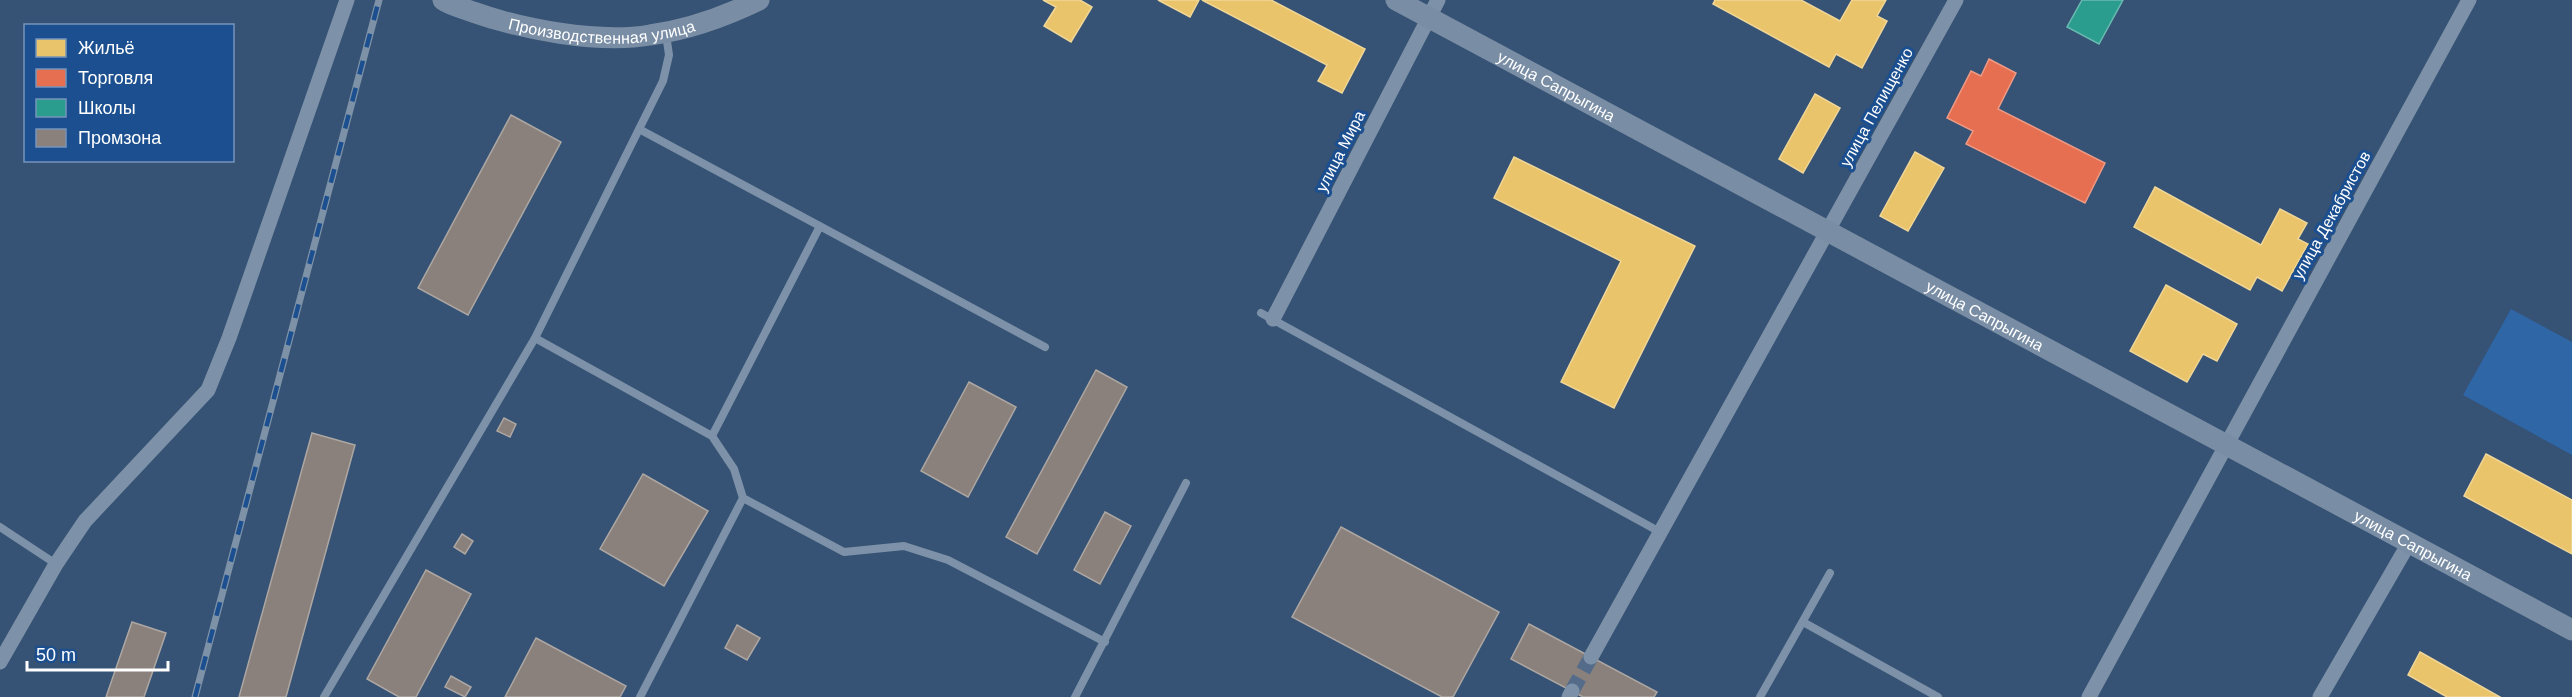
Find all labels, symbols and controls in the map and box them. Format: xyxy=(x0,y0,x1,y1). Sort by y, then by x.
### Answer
street label: Производственная улица xyxy=(507,15,697,47)
legend xyxy=(24,24,234,162)
text: Жильё xyxy=(78,38,135,58)
street label: улица Пелищенко xyxy=(1837,45,1916,170)
street label: улица Сапрыгина xyxy=(1495,48,1618,125)
text: Торговля xyxy=(78,68,153,88)
text: Школы xyxy=(78,98,136,118)
street label: улица Мира xyxy=(1313,108,1368,195)
text: Промзона xyxy=(78,128,162,148)
street label: улица Декабристов xyxy=(2289,148,2374,282)
street label: улица Сапрыгина xyxy=(1923,278,2046,354)
street label: улица Сапрыгина xyxy=(2351,507,2475,584)
scale bar xyxy=(27,634,168,672)
text: 50 m xyxy=(36,645,76,665)

